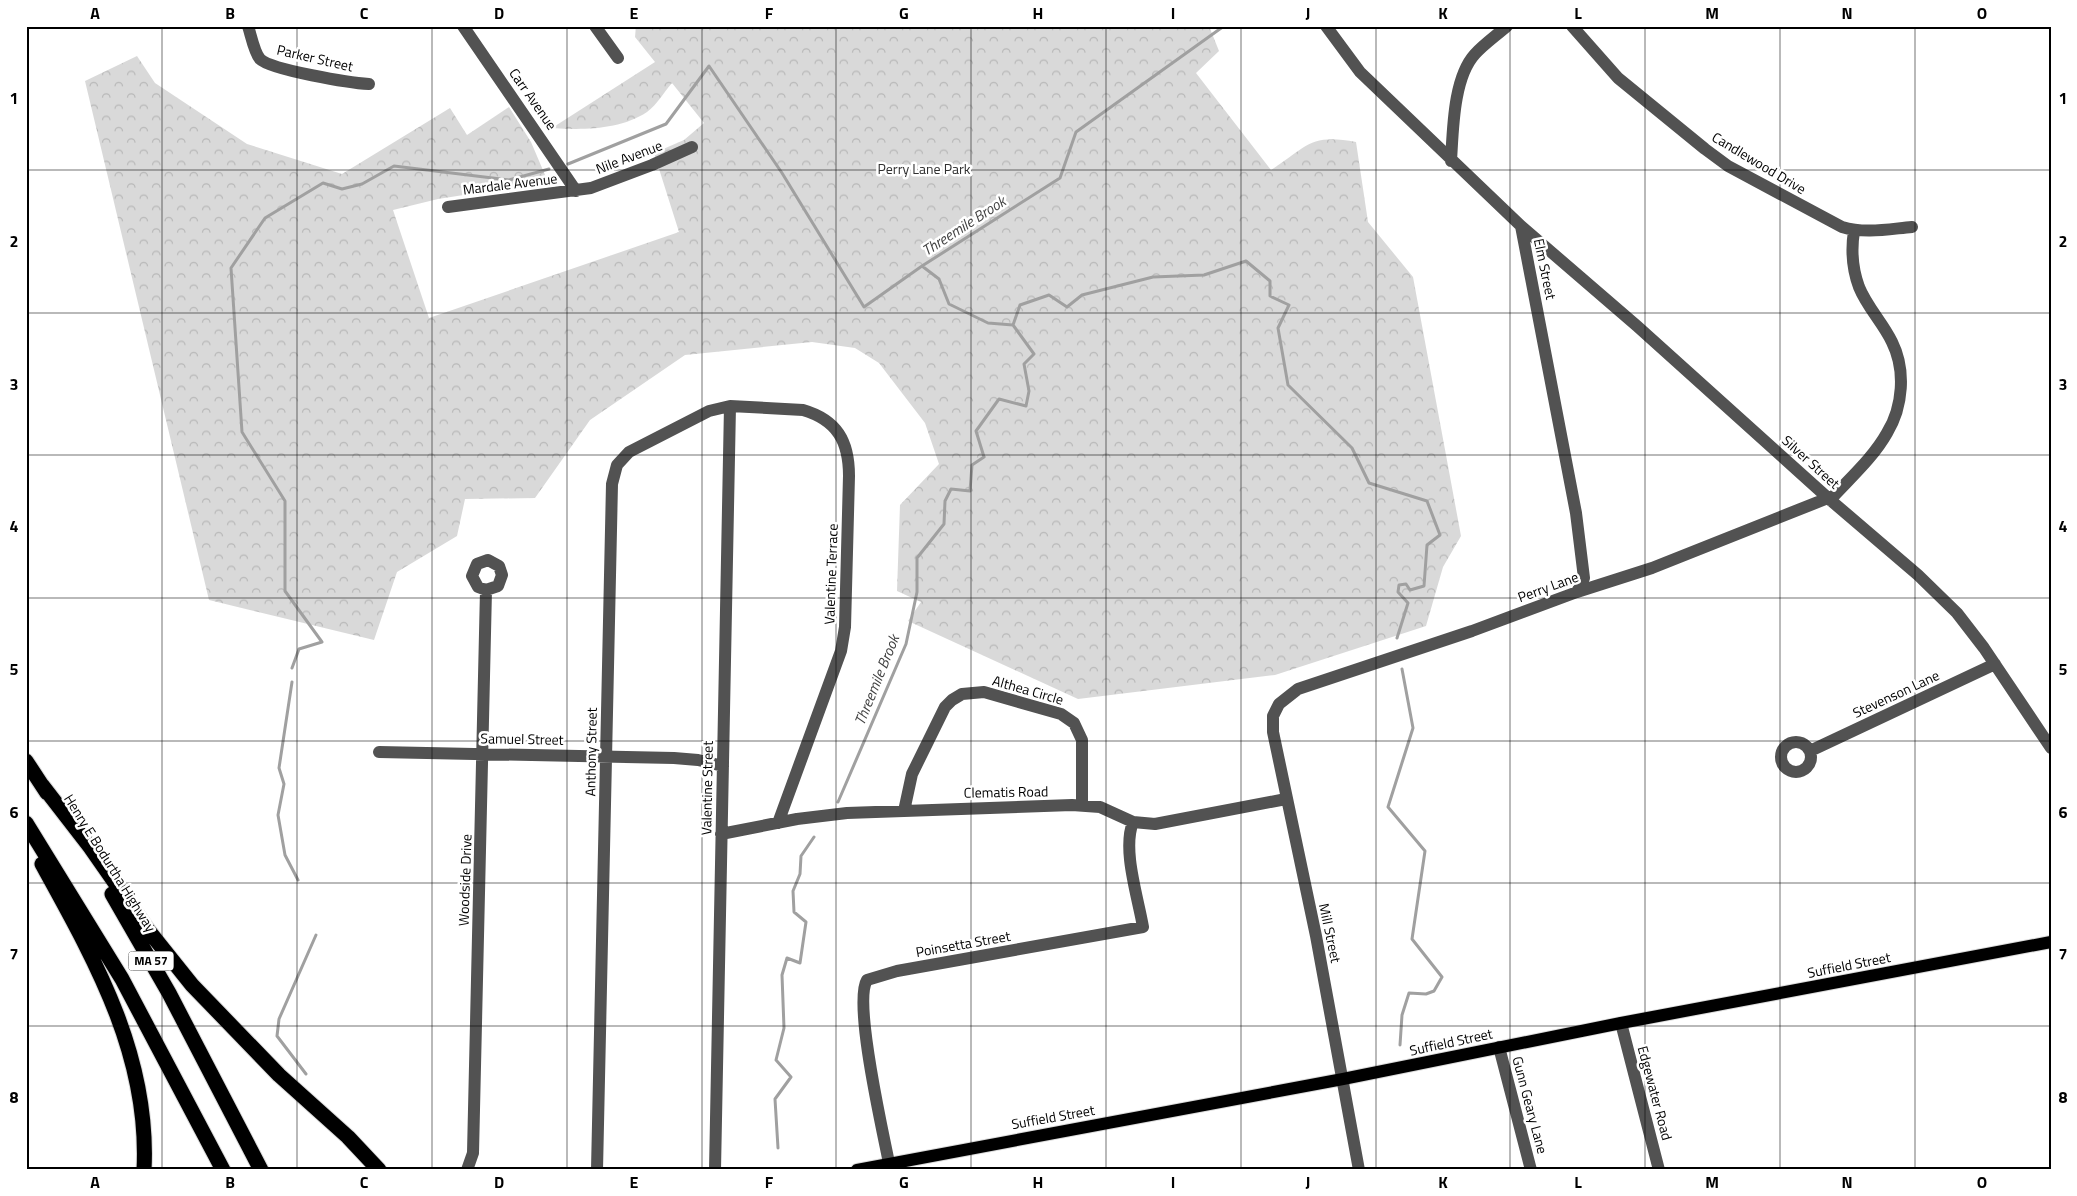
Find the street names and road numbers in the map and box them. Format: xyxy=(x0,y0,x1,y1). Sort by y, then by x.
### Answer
street label: Parker Street xyxy=(275,39,355,77)
street label: Carr Avenue xyxy=(504,64,562,134)
street label: Candlewood Drive xyxy=(1708,126,1810,199)
street label: Nile Avenue xyxy=(593,134,665,179)
street label: Mardale Avenue xyxy=(461,167,558,200)
street label: Elm Street xyxy=(1529,236,1562,301)
street label: Silver Street xyxy=(1778,430,1845,493)
street label: Valentine Terrace xyxy=(818,523,843,625)
street label: Perry Lane xyxy=(1515,566,1581,607)
street label: Stevenson Lane xyxy=(1849,664,1943,723)
street label: Althea Circle xyxy=(990,669,1066,710)
street label: Anthony Street xyxy=(579,707,602,797)
street label: Samuel Street xyxy=(480,727,564,750)
street label: Valentine Street xyxy=(695,741,718,835)
street label: Clematis Road xyxy=(964,780,1048,803)
street label: Henry E Bodurtha Highway xyxy=(59,790,162,936)
street label: Woodside Drive xyxy=(452,834,477,926)
street label: Mill Street xyxy=(1314,901,1347,965)
street label: Poinsetta Street xyxy=(914,925,1012,962)
street label: Suffield Street xyxy=(1806,946,1892,983)
road number: MA 57 xyxy=(128,951,174,970)
street label: Suffield Street xyxy=(1408,1022,1494,1061)
street label: Edgewater Road xyxy=(1633,1043,1678,1142)
street label: Gunn Geary Lane xyxy=(1507,1054,1554,1156)
street label: Suffield Street xyxy=(1010,1099,1096,1134)

